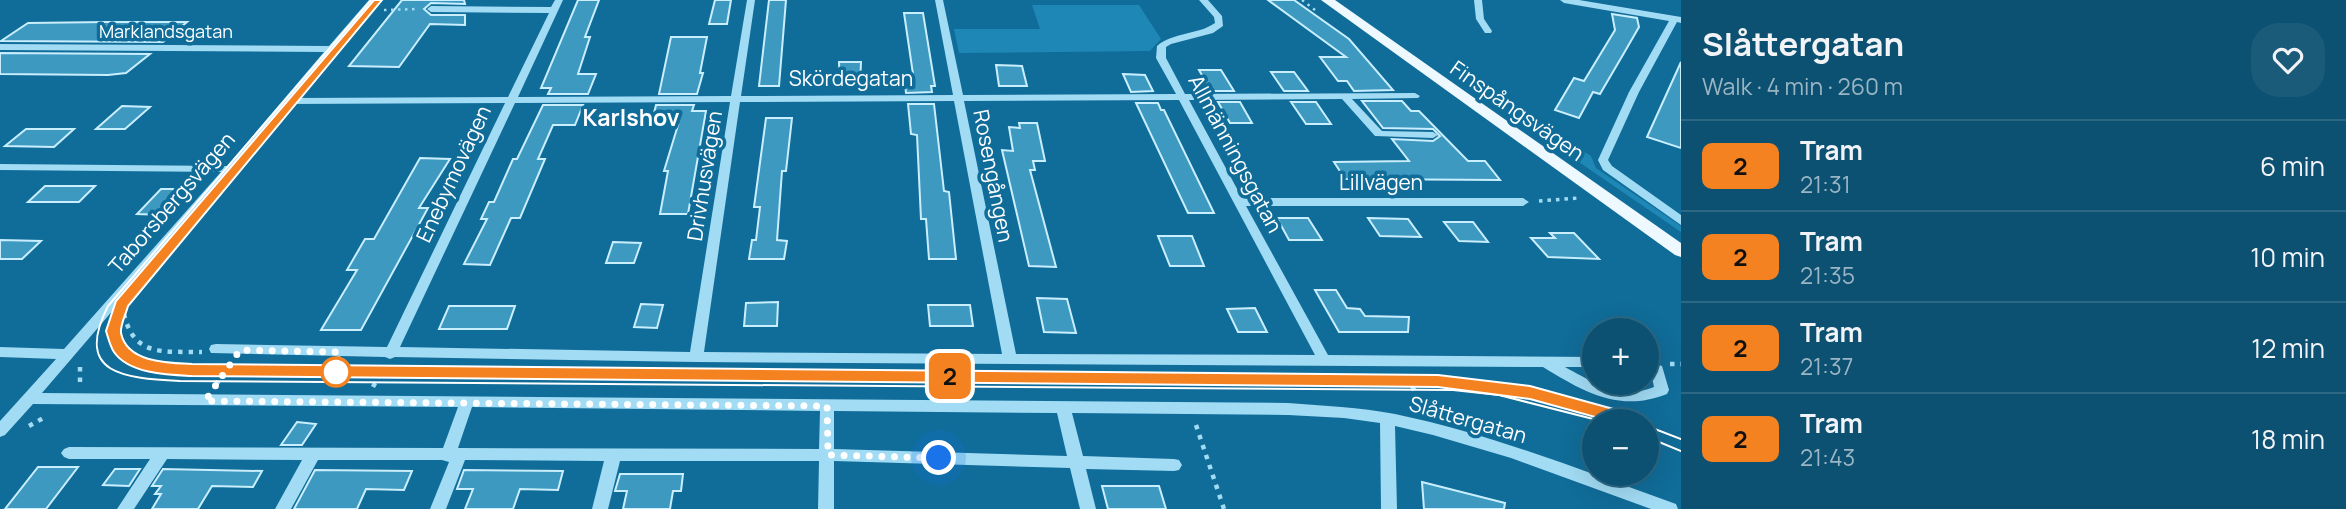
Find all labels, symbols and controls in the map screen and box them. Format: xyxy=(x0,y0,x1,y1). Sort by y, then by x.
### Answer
street label: Marklandsgatan xyxy=(99,19,233,43)
text: Slåttergatan xyxy=(1702,21,1904,66)
button: heart xyxy=(2251,23,2325,97)
street label: Finspångsvägen xyxy=(1445,54,1590,167)
street label: Skördegatan xyxy=(789,64,913,92)
street label: Allmänningsgatan xyxy=(1182,70,1289,237)
text: Walk · 4 min · 260 m xyxy=(1702,70,1903,102)
street label: Enebymovägen xyxy=(409,101,497,247)
district label: Karlshov xyxy=(582,101,680,133)
street label: Rosengången xyxy=(967,107,1021,244)
street label: Drivhusvägen xyxy=(680,109,728,243)
street label: Taborsbergsvägen xyxy=(102,126,241,279)
text: Tram xyxy=(1800,132,1863,168)
text: 6 min xyxy=(2260,148,2325,184)
text: 2 xyxy=(1733,149,1748,182)
street label: Lillvägen xyxy=(1339,168,1423,196)
text: 21:31 xyxy=(1800,168,1851,200)
text: Tram xyxy=(1800,223,1863,259)
text: 10 min xyxy=(2250,239,2325,275)
text: 2 xyxy=(1733,240,1748,273)
text: 21:35 xyxy=(1800,259,1855,291)
text: Tram xyxy=(1800,314,1863,350)
map controls xyxy=(1582,318,1659,486)
button: + xyxy=(1582,318,1659,395)
text: 12 min xyxy=(2251,330,2325,366)
text: 2 xyxy=(1733,331,1748,364)
text: 21:37 xyxy=(1800,350,1853,382)
line badge: 2 xyxy=(927,353,973,399)
unlabelled marker xyxy=(321,357,351,387)
text: 2 xyxy=(943,359,957,392)
street label: Slåttergatan xyxy=(1406,389,1530,449)
text: Tram xyxy=(1800,405,1863,441)
button: − xyxy=(1582,409,1659,486)
text: 18 min xyxy=(2251,421,2325,457)
text: 2 xyxy=(1733,422,1748,455)
your location xyxy=(921,440,956,475)
text: 21:43 xyxy=(1800,441,1855,473)

